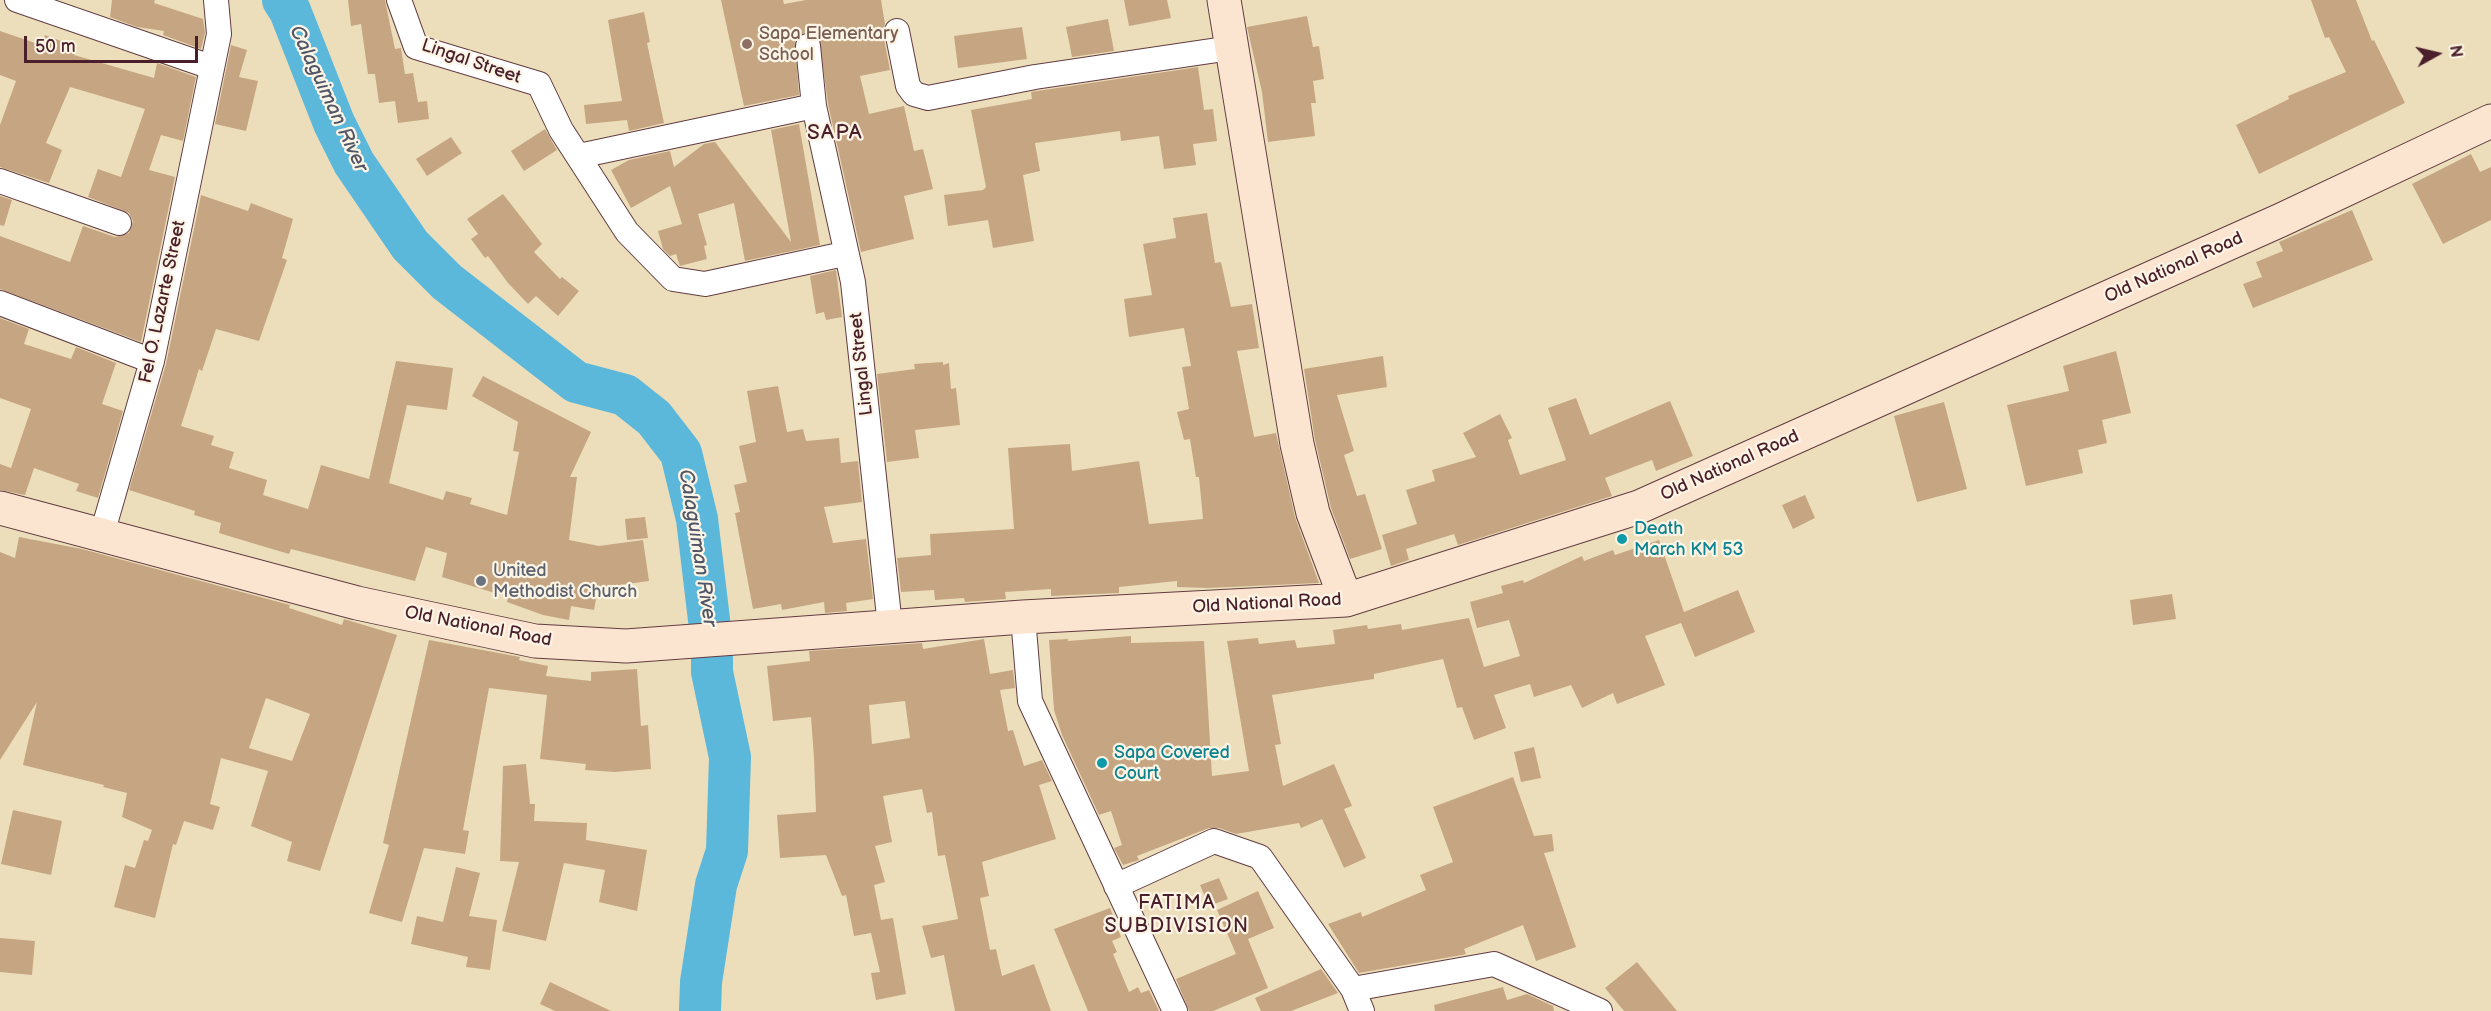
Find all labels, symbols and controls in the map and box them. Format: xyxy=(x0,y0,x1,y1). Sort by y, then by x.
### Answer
water label: Calaguiman River xyxy=(284,22,372,176)
place label: Sapa Elementary School xyxy=(759,23,898,66)
scale bar xyxy=(27,24,201,62)
north arrow xyxy=(2407,24,2467,84)
street label: Lingal Street xyxy=(418,35,524,89)
text: 50 m xyxy=(35,36,76,57)
marker: Sapa Elementary School xyxy=(740,37,754,51)
text: N xyxy=(2445,44,2466,59)
district label: SAPA xyxy=(807,121,863,147)
street label: Fel O. Lazarte Street xyxy=(135,219,191,385)
street label: Old National Road xyxy=(2101,228,2247,308)
street label: Lingal Street xyxy=(846,311,878,417)
street label: Old National Road xyxy=(1657,426,1803,506)
water label: Calaguiman River xyxy=(673,468,721,628)
place label: Death March KM 53 xyxy=(1634,518,1744,560)
marker: Death March KM 53 xyxy=(1615,532,1629,546)
place label: United Methodist Church xyxy=(493,560,637,602)
marker: United Methodist Church xyxy=(474,574,488,588)
street label: Old National Road xyxy=(1192,589,1342,619)
street label: Old National Road xyxy=(403,602,553,652)
place label: Sapa Covered Court xyxy=(1114,742,1230,784)
marker: Sapa Covered Court xyxy=(1095,756,1109,770)
district label: FATIMA SUBDIVISION xyxy=(1105,892,1249,939)

